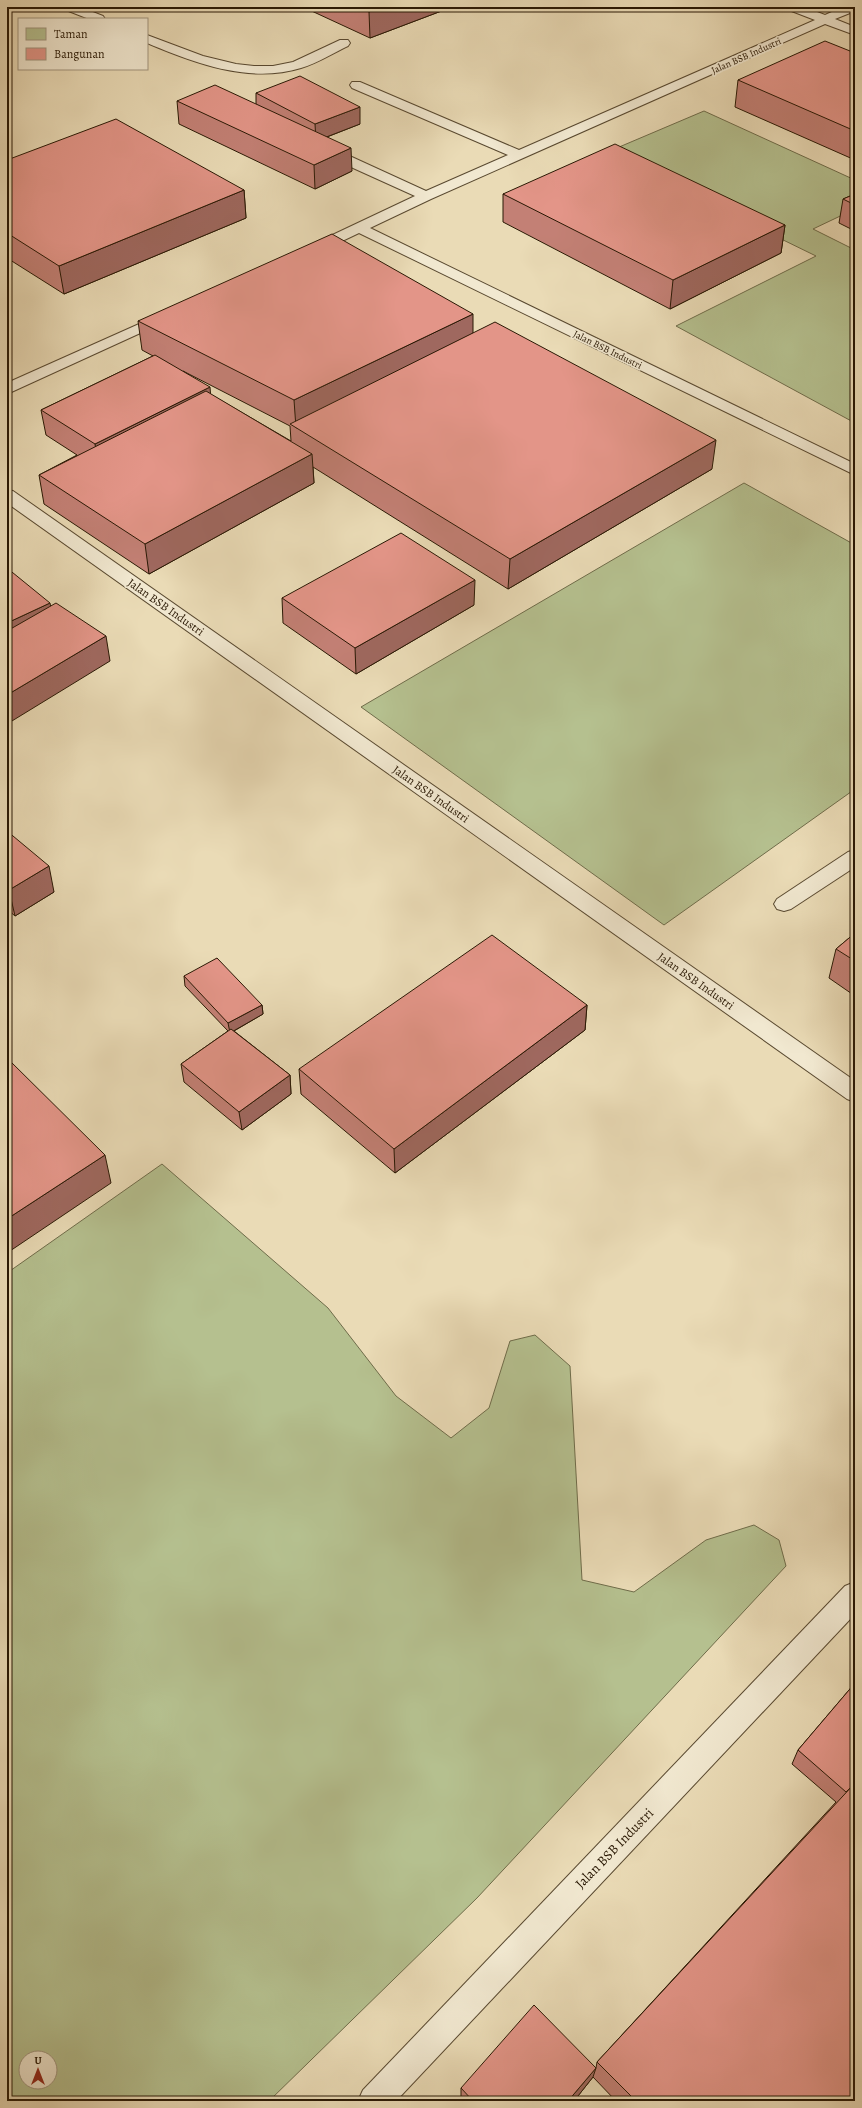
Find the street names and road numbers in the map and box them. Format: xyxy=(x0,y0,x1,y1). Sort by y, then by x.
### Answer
street label: Jalan BSB Industri xyxy=(709,34,783,77)
street label: Jalan BSB Industri xyxy=(571,327,645,372)
street label: Jalan BSB Industri xyxy=(124,575,208,639)
street label: Jalan BSB Industri xyxy=(389,762,473,826)
street label: Jalan BSB Industri xyxy=(654,949,738,1013)
street label: Jalan BSB Industri xyxy=(571,1804,658,1893)

